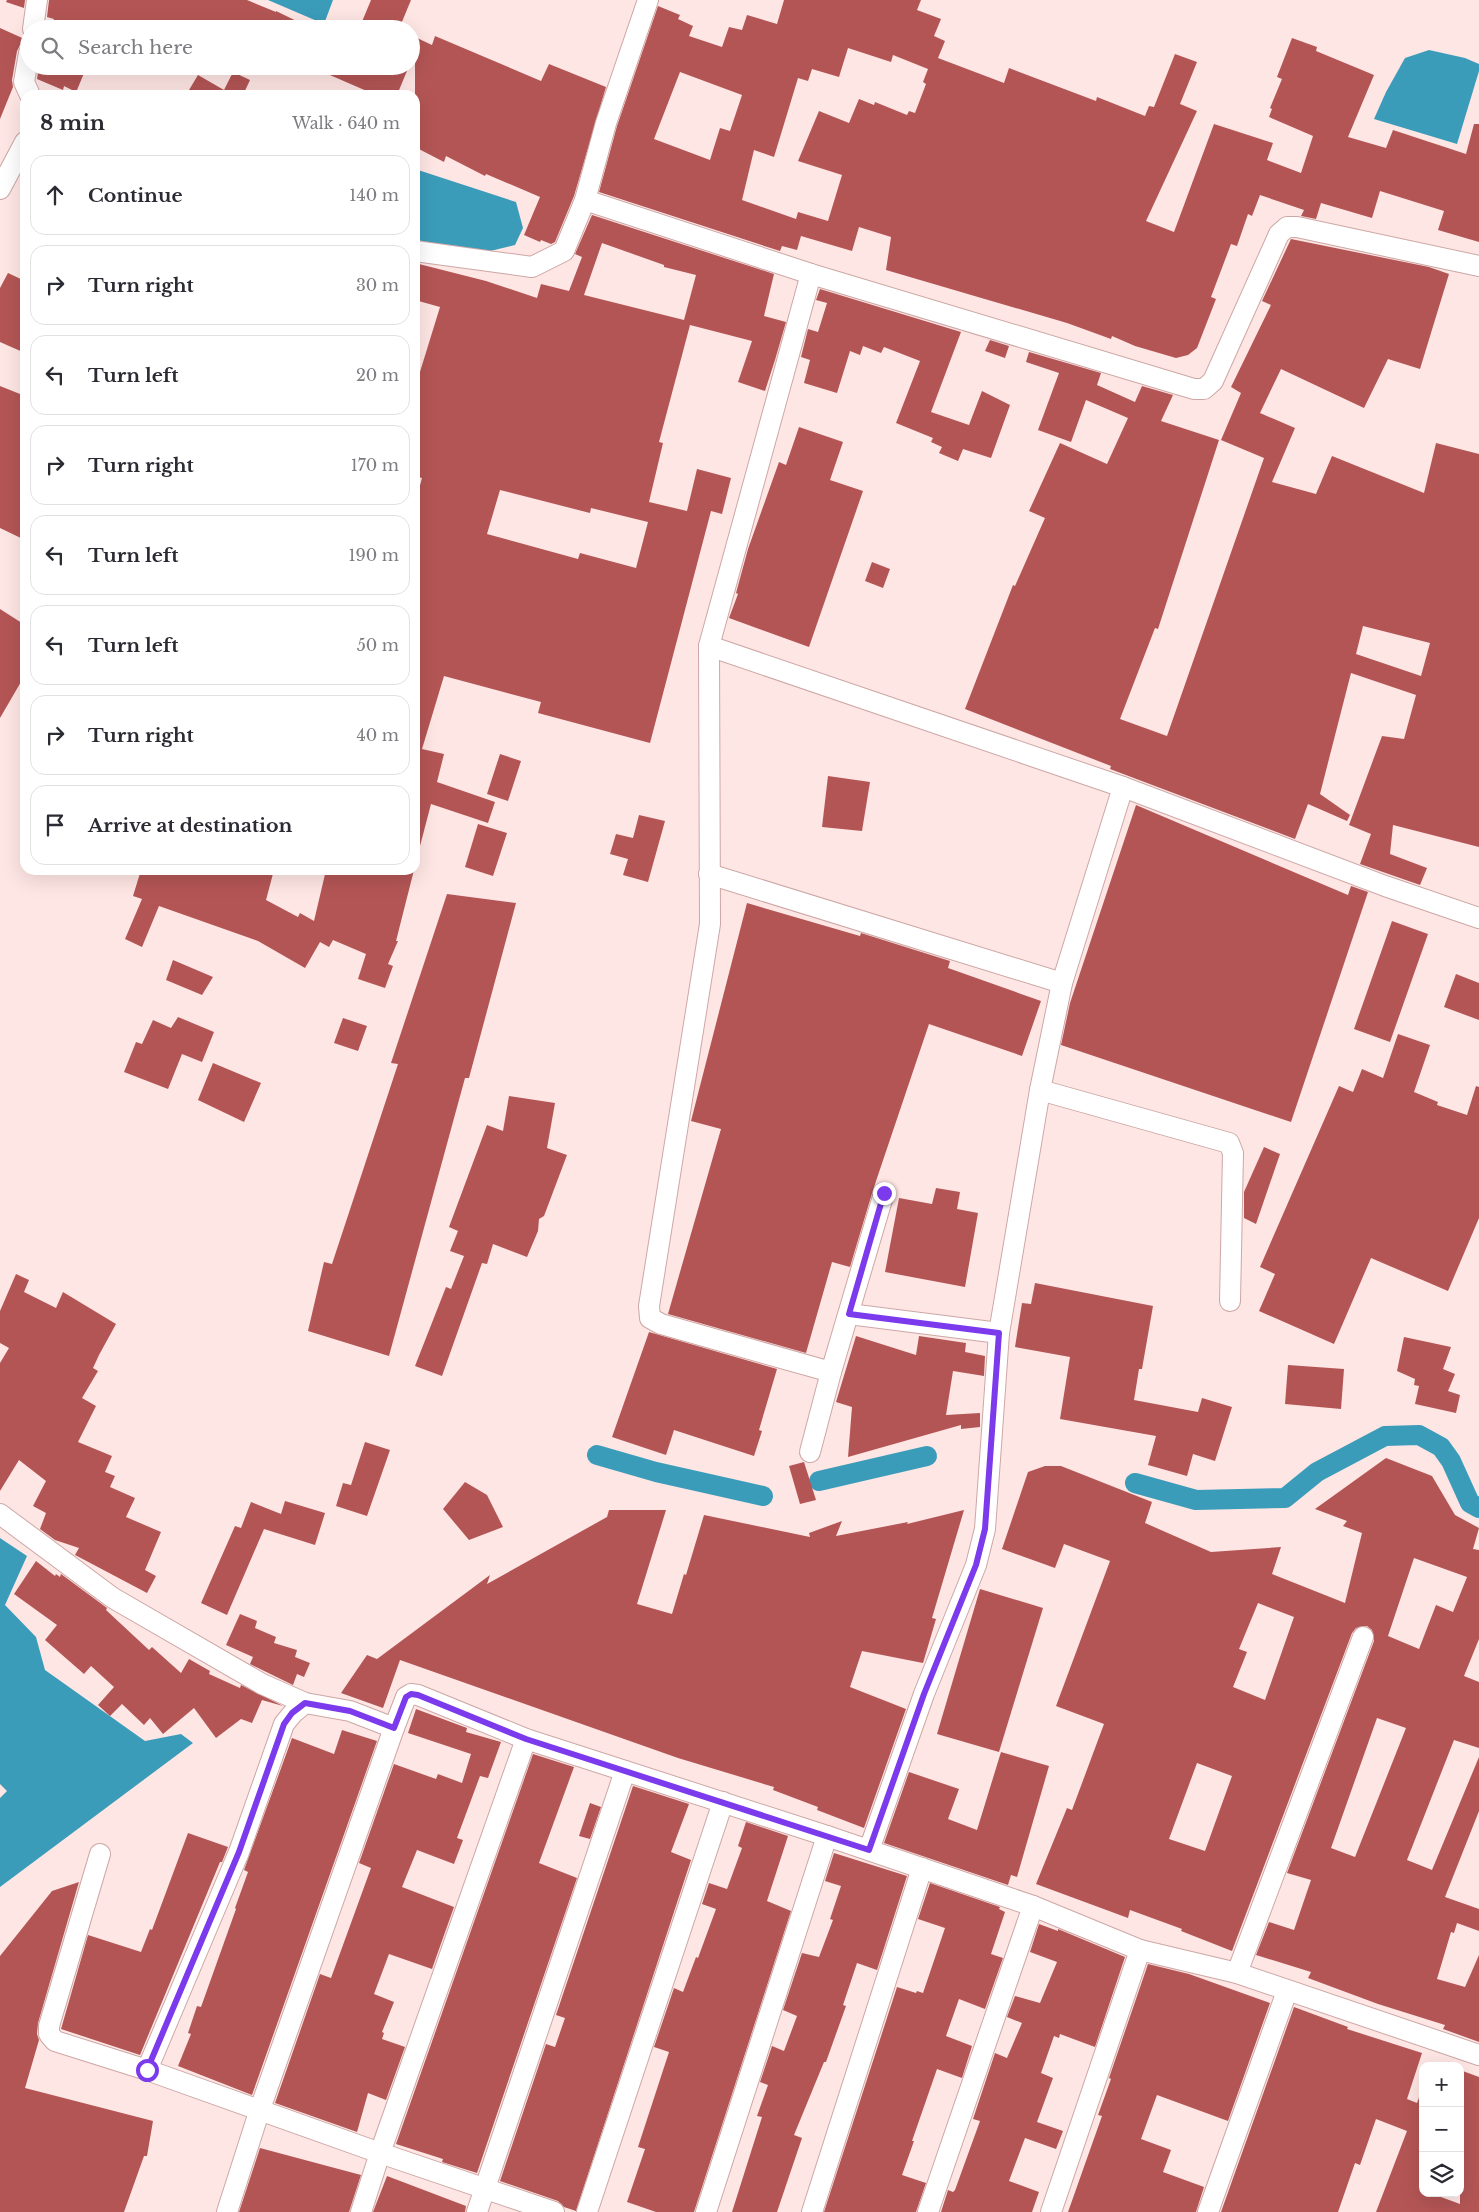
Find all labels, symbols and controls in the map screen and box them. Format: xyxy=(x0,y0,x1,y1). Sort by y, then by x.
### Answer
search box xyxy=(20,20,420,75)
icon: search xyxy=(38,34,66,62)
text: Search here xyxy=(78,36,193,59)
text: 8 min xyxy=(40,110,105,136)
text: Walk · 640 m xyxy=(292,113,400,133)
icon: ahead xyxy=(41,181,69,209)
text: Continue xyxy=(88,184,183,207)
text: 140 m xyxy=(349,185,399,205)
icon: right xyxy=(41,271,69,299)
text: Turn right xyxy=(88,274,194,297)
text: 30 m xyxy=(356,275,399,295)
icon: left xyxy=(41,361,69,389)
text: Turn left xyxy=(88,364,179,387)
text: 20 m xyxy=(356,365,399,385)
icon: right xyxy=(41,451,69,479)
text: Turn right xyxy=(88,454,194,477)
text: 170 m xyxy=(351,455,399,475)
icon: left xyxy=(41,541,69,569)
text: Turn left xyxy=(88,544,179,567)
text: 190 m xyxy=(348,545,399,565)
icon: left xyxy=(41,631,69,659)
text: Turn left xyxy=(88,634,179,657)
text: 50 m xyxy=(357,635,399,655)
icon: right xyxy=(41,721,69,749)
text: Turn right xyxy=(88,724,194,747)
text: 40 m xyxy=(356,725,399,745)
icon: arrive xyxy=(41,811,69,839)
text: Arrive at destination xyxy=(88,814,292,837)
route end xyxy=(873,1182,896,1205)
route start xyxy=(136,2059,159,2082)
map controls xyxy=(1419,2062,1464,2197)
button: + xyxy=(1419,2062,1464,2107)
button: − xyxy=(1419,2107,1464,2152)
button: layers xyxy=(1419,2152,1464,2197)

